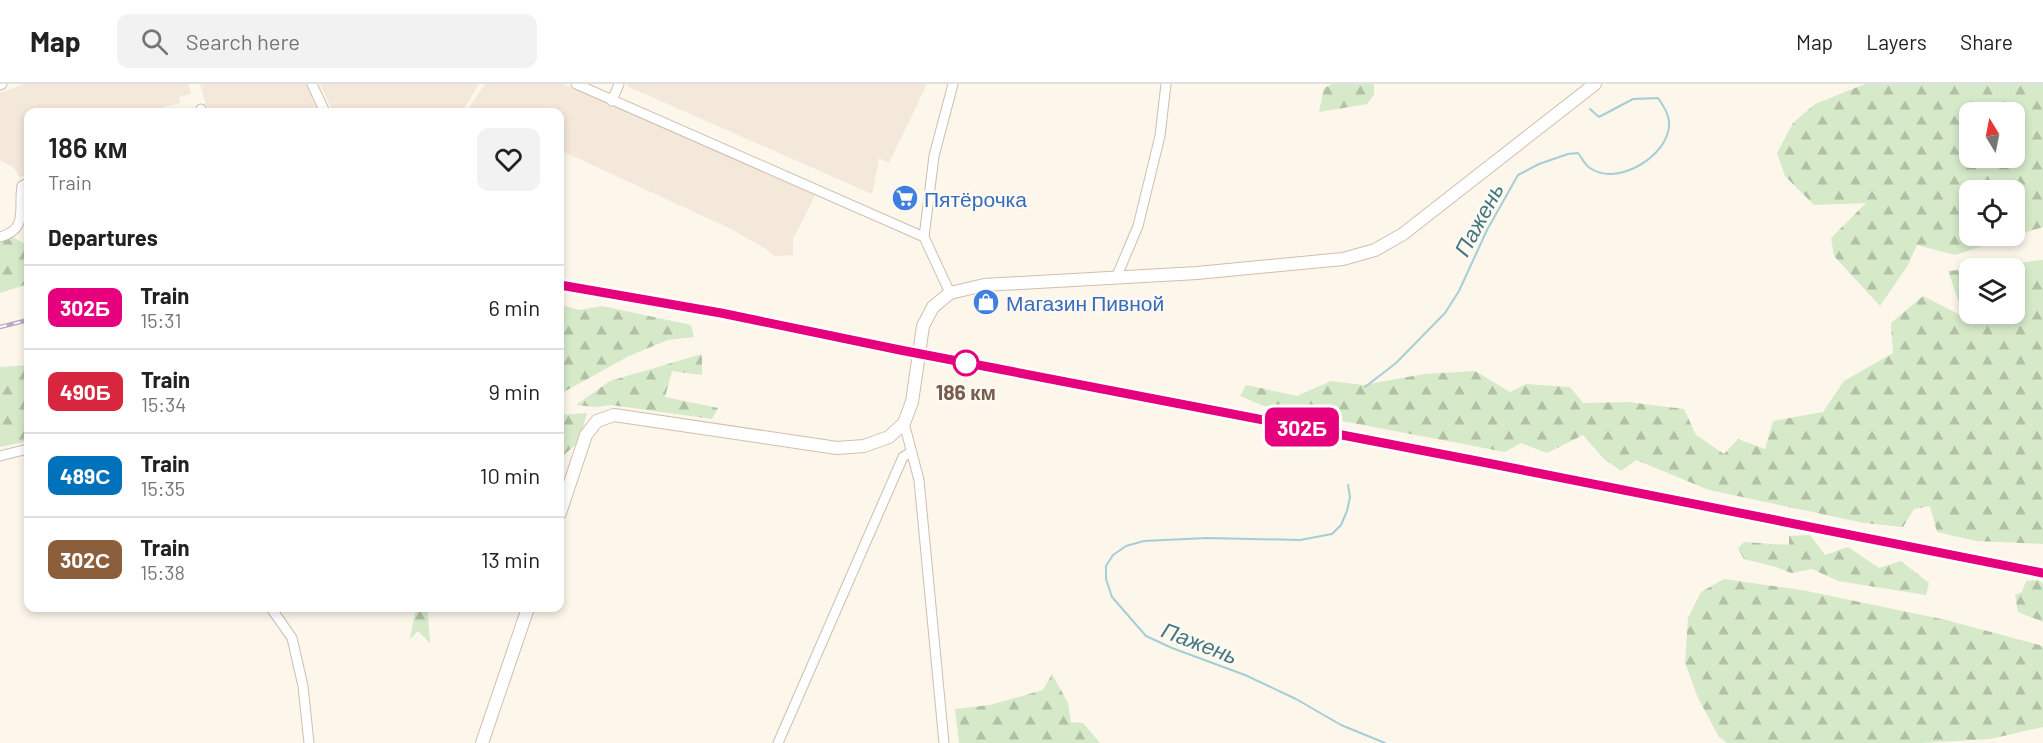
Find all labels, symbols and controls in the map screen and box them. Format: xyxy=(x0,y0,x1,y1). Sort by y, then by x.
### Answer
search box xyxy=(117,14,537,68)
text: Map xyxy=(30,24,81,58)
icon: search xyxy=(138,25,171,58)
text: Search here xyxy=(186,28,300,54)
text: Map xyxy=(1796,29,1833,54)
text: Layers xyxy=(1866,29,1927,54)
text: Share xyxy=(1960,29,2013,54)
north arrow xyxy=(1959,102,2025,168)
map controls xyxy=(1959,102,2025,324)
button: heart xyxy=(477,128,540,191)
text: 186 км xyxy=(48,130,128,164)
text: Train xyxy=(48,170,92,194)
water label: Пажень xyxy=(1448,178,1508,260)
button: locate xyxy=(1959,180,2025,246)
supermarket icon: Пятёрочка xyxy=(890,183,920,213)
place label: Пятёрочка xyxy=(924,186,1027,211)
text: Departures xyxy=(48,224,158,250)
button: layers xyxy=(1959,258,2025,324)
text: Train xyxy=(140,282,189,308)
shop icon: Магазин Пивной xyxy=(971,287,1001,317)
place label: Магазин Пивной xyxy=(1006,290,1164,315)
text: 6 min xyxy=(489,294,540,320)
text: 302Б xyxy=(60,295,110,320)
text: 15:31 xyxy=(140,308,181,332)
marker: 186 км xyxy=(953,350,979,376)
text: Train xyxy=(141,366,190,392)
text: 9 min xyxy=(488,378,540,404)
text: 490Б xyxy=(60,379,111,404)
place label: 186 км xyxy=(936,379,996,404)
text: 15:34 xyxy=(141,392,186,416)
line badge: 302Б xyxy=(1260,408,1344,446)
text: 302Б xyxy=(1277,415,1327,440)
text: Train xyxy=(140,450,190,476)
text: 10 min xyxy=(480,462,540,488)
text: 489С xyxy=(60,463,110,488)
text: 15:35 xyxy=(140,476,185,500)
text: Train xyxy=(140,534,189,560)
text: 13 min xyxy=(481,546,540,572)
text: 302С xyxy=(60,547,110,572)
text: 15:38 xyxy=(140,560,185,584)
water label: Пажень xyxy=(1158,616,1242,668)

